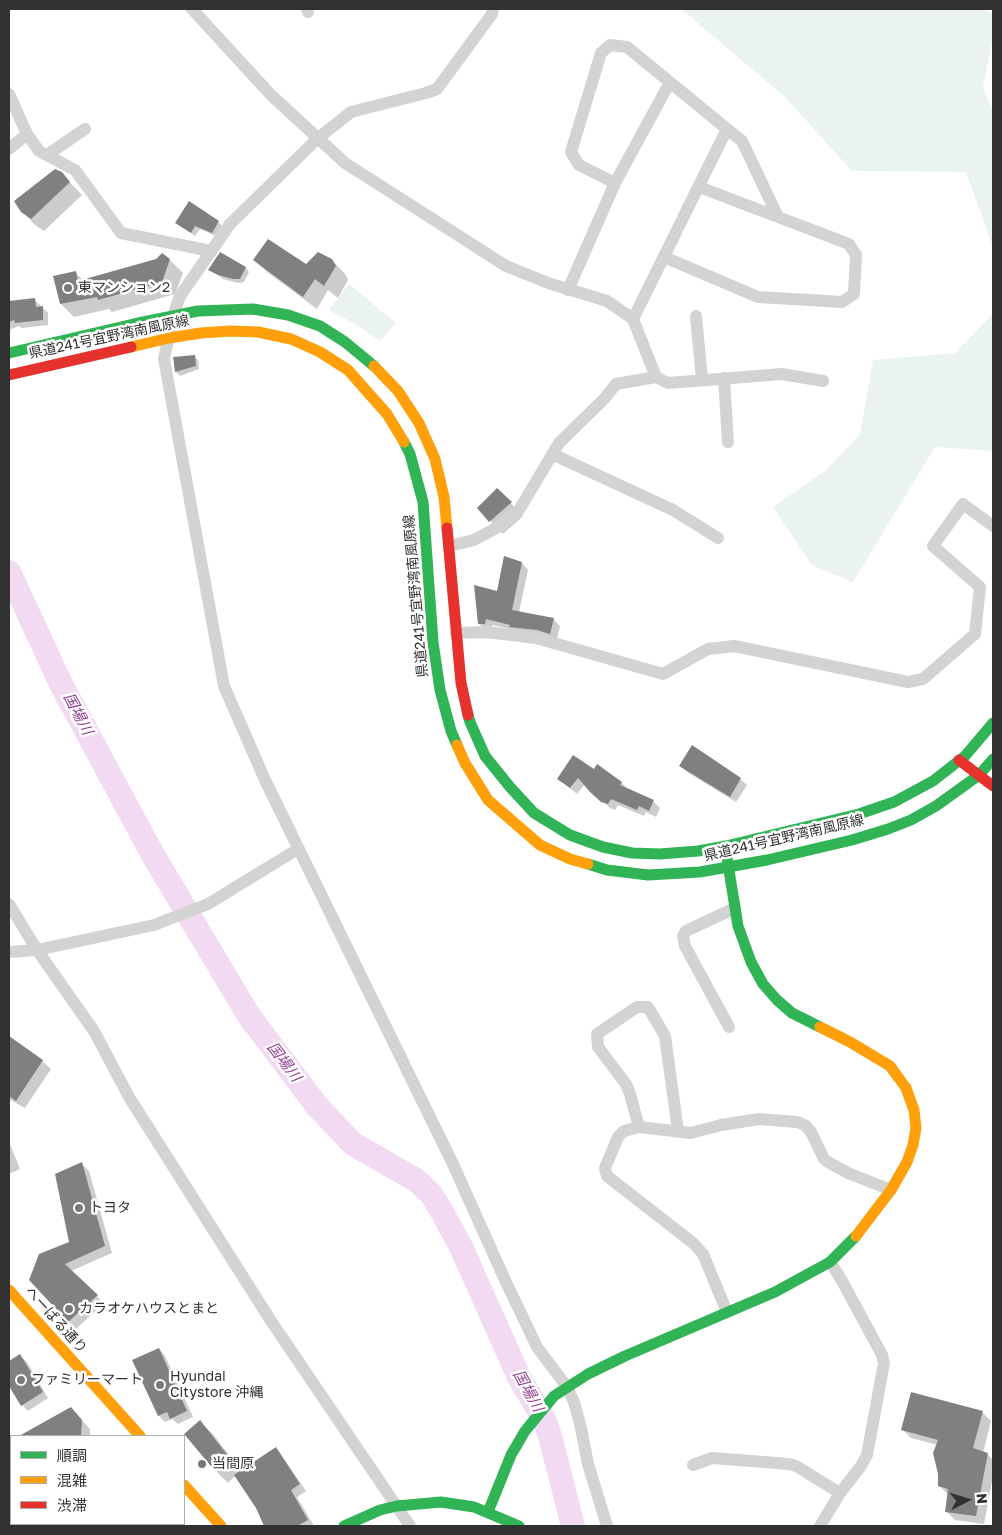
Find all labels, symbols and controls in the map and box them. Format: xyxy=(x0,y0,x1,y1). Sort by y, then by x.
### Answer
place label: 東マンション2 xyxy=(78,280,170,296)
marker: 東マンション2 xyxy=(62,282,74,294)
street label: 県道241号宜野湾南風原線 xyxy=(27,312,191,362)
street label: 県道241号宜野湾南風原線 xyxy=(401,514,431,678)
water label: 国場川 xyxy=(59,690,97,738)
street label: 県道241号宜野湾南風原線 xyxy=(702,811,866,865)
water label: 国場川 xyxy=(263,1039,305,1085)
place label: トヨタ xyxy=(89,1200,131,1216)
marker: トヨタ xyxy=(73,1202,85,1214)
street label: へーばる通り xyxy=(22,1283,90,1357)
place label: カラオケハウスとまと xyxy=(79,1301,219,1317)
marker: カラオケハウスとまと xyxy=(63,1303,75,1315)
water label: 国場川 xyxy=(509,1367,547,1415)
place label: Hyundai Citystore 沖縄 xyxy=(170,1369,263,1401)
place label: ファミリーマート xyxy=(31,1372,143,1388)
marker: ファミリーマート xyxy=(15,1374,27,1386)
marker: Hyundai Citystore 沖縄 xyxy=(154,1379,166,1391)
legend xyxy=(10,1435,185,1525)
text: 順調 xyxy=(57,1446,87,1464)
place label: 当間原 xyxy=(212,1456,254,1472)
marker: 当間原 xyxy=(196,1458,208,1470)
text: 混雑 xyxy=(57,1471,87,1489)
north arrow xyxy=(942,1475,992,1525)
text: N xyxy=(974,1493,991,1505)
text: 渋滞 xyxy=(57,1496,87,1514)

